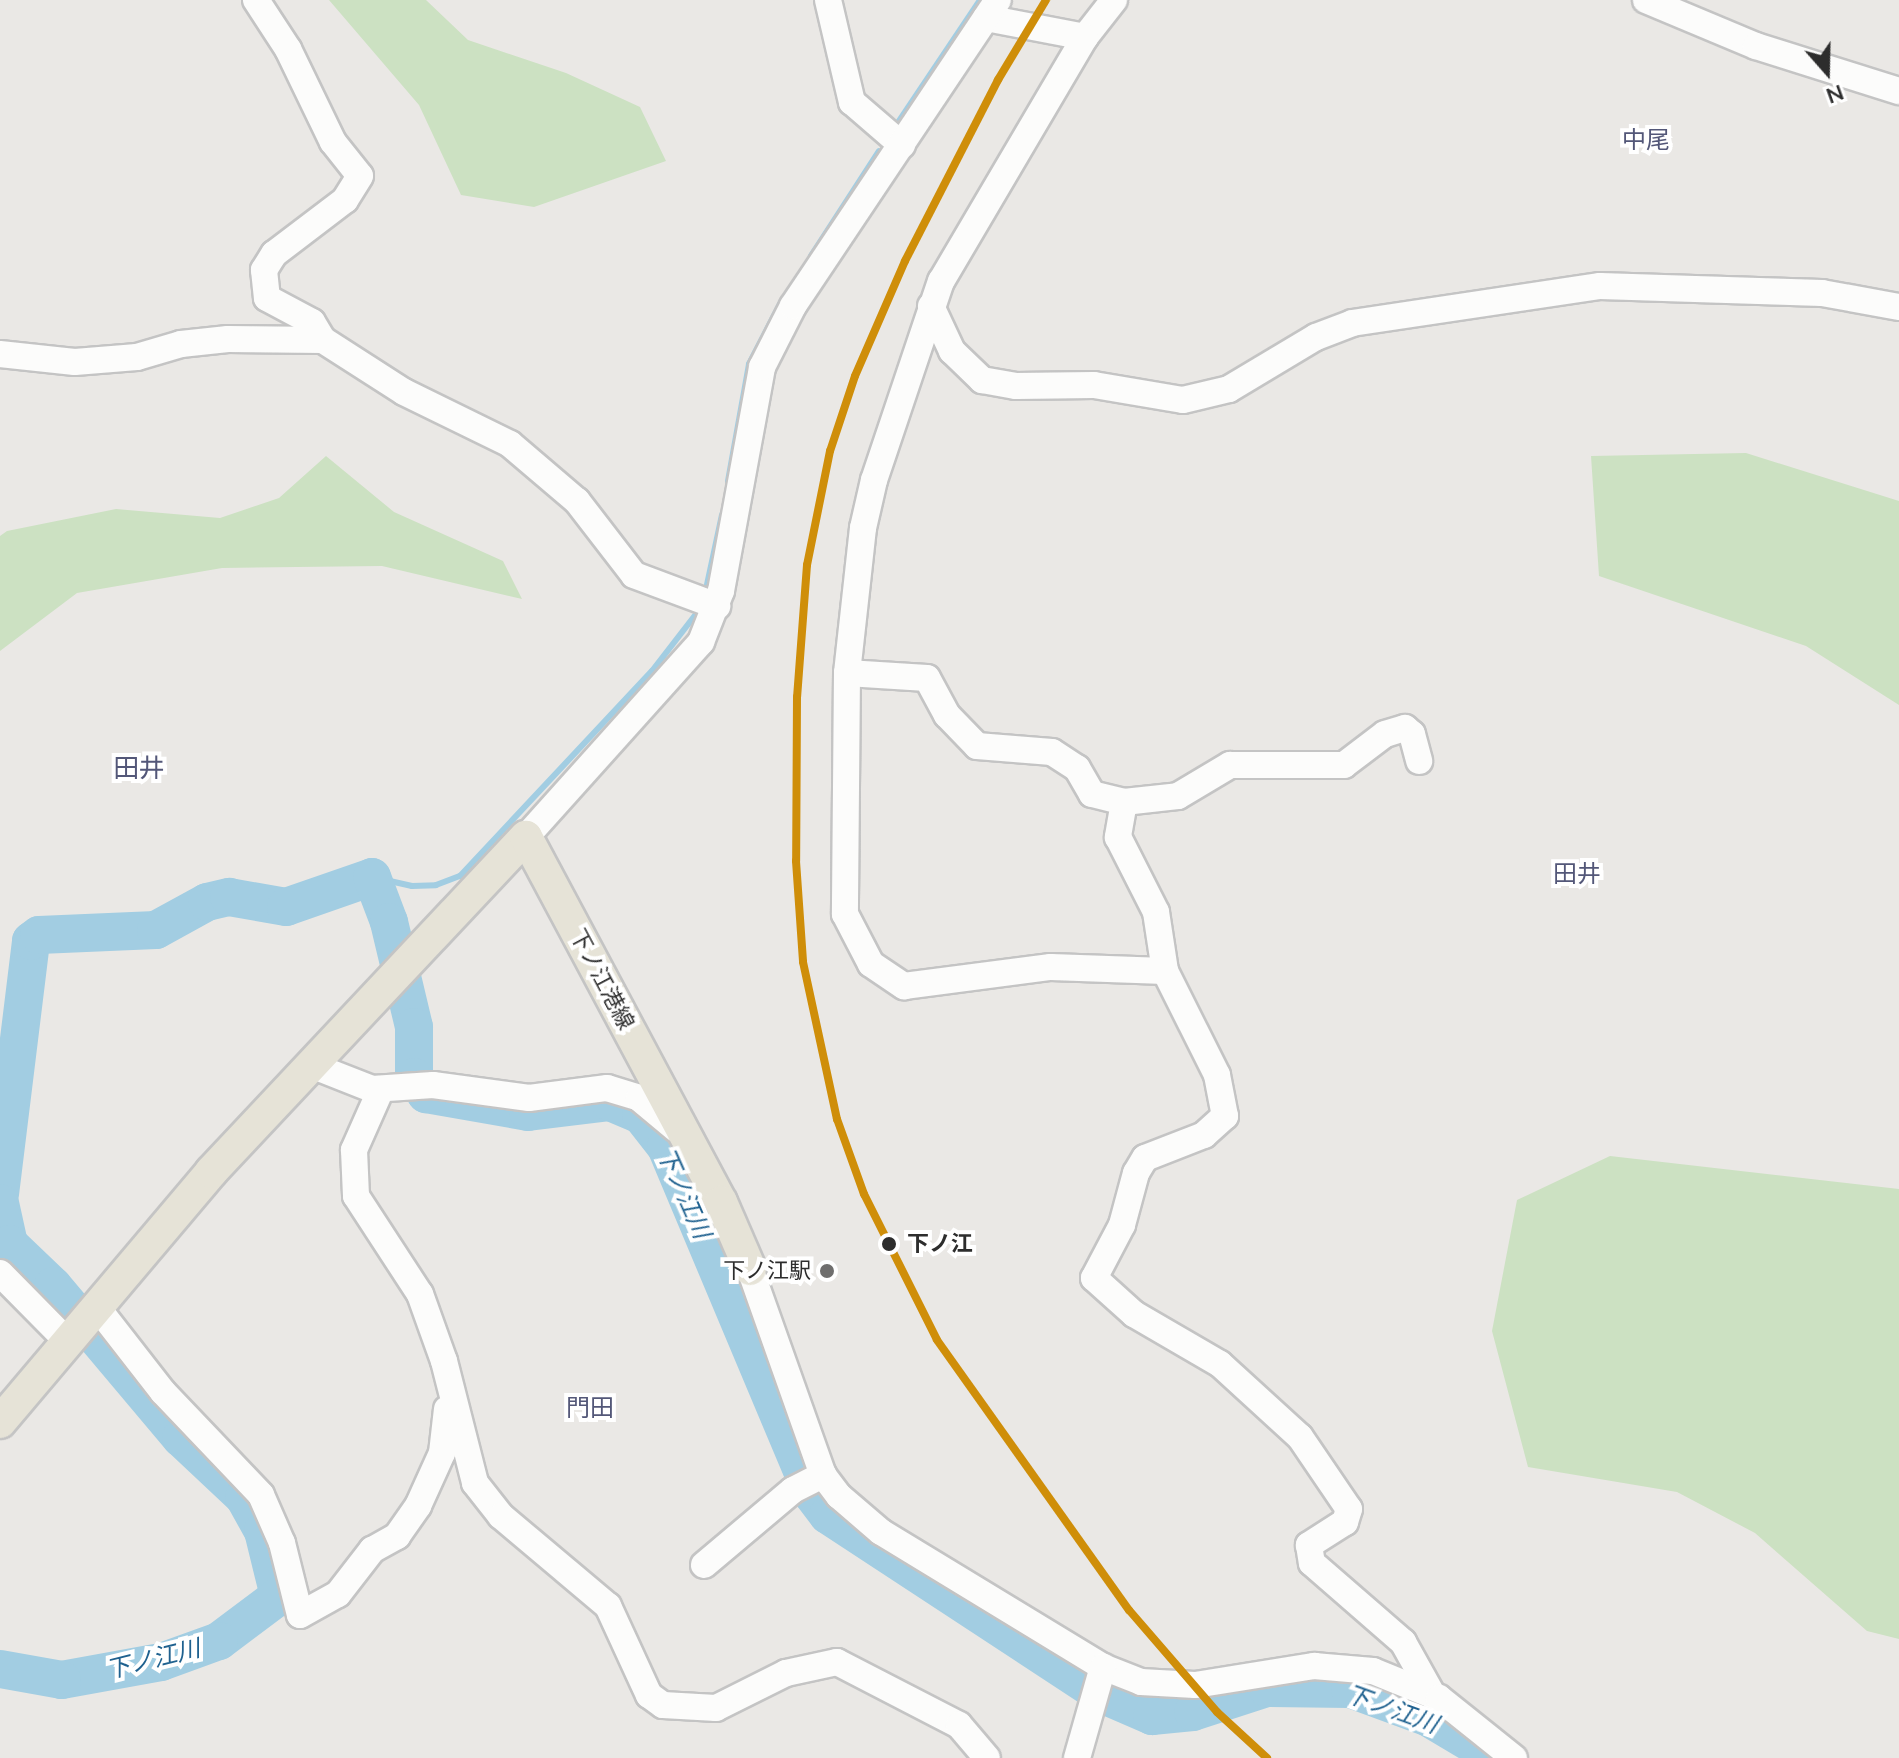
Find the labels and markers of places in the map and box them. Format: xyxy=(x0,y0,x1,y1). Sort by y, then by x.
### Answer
place label: 下ノ江 xyxy=(907,1231,973,1257)
marker: 下ノ江 xyxy=(878,1233,900,1255)
place label: 下ノ江駅 xyxy=(723,1258,811,1284)
marker: 下ノ江駅 xyxy=(818,1262,836,1280)

